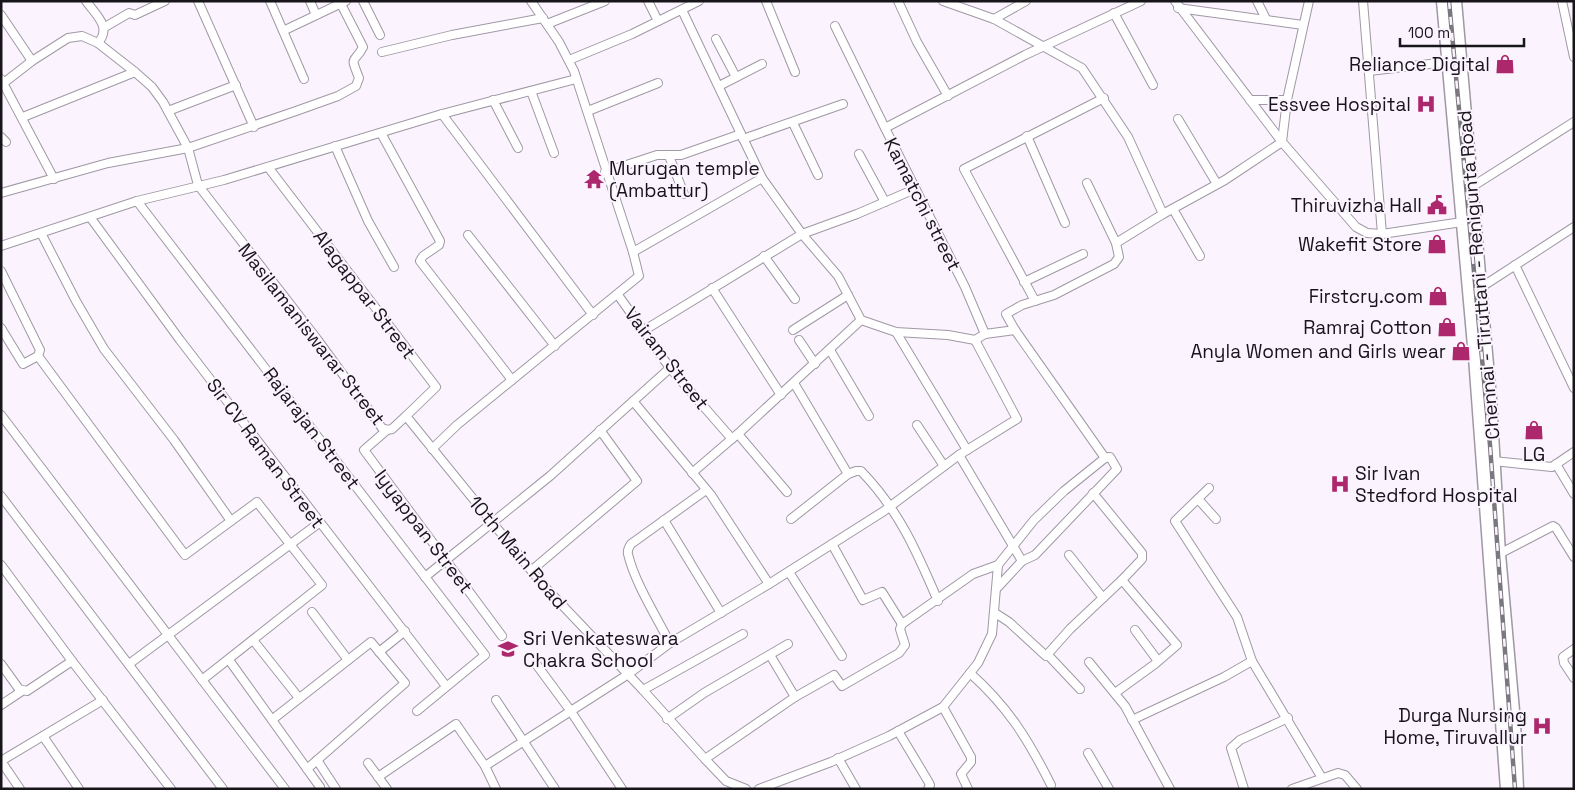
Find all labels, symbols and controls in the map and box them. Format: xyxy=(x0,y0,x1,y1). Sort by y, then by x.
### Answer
scale bar xyxy=(1400,15,1524,47)
text: 100 m xyxy=(1408,23,1450,42)
place label: Reliance Digital xyxy=(1349,52,1490,77)
shop icon: Reliance Digital xyxy=(1494,53,1516,75)
place label: Essvee Hospital xyxy=(1268,92,1411,117)
hospital icon: Essvee Hospital xyxy=(1415,93,1437,115)
street label: Chennai - Tiruttani - Renigunta Road xyxy=(1452,109,1505,441)
street label: Kamatchi street xyxy=(878,133,967,275)
place label: Murugan temple (Ambattur) xyxy=(609,156,760,203)
temple icon: Murugan temple (Ambattur) xyxy=(583,168,605,190)
place label: Thiruvizha Hall xyxy=(1291,193,1422,218)
public building icon: Thiruvizha Hall xyxy=(1426,194,1448,216)
street label: Alagappar Street xyxy=(308,225,422,364)
place label: Wakefit Store xyxy=(1298,232,1422,257)
shop icon: Wakefit Store xyxy=(1426,233,1448,255)
street label: Masilamaniswarar Street xyxy=(233,238,391,431)
place label: Firstcry.com xyxy=(1309,284,1423,309)
shop icon: Firstcry.com xyxy=(1427,285,1449,307)
street label: Vairam Street xyxy=(619,302,715,415)
place label: Ramraj Cotton xyxy=(1303,315,1432,340)
shop icon: Ramraj Cotton xyxy=(1436,316,1458,338)
place label: Anyla Women and Girls wear xyxy=(1190,339,1446,364)
shop icon: Anyla Women and Girls wear xyxy=(1450,340,1472,362)
street label: Rajarajan Street xyxy=(258,362,366,494)
street label: Sir CV Raman Street xyxy=(201,373,330,533)
shop icon: LG xyxy=(1523,419,1545,441)
place label: LG xyxy=(1523,442,1545,467)
place label: Sir Ivan Stedford Hospital xyxy=(1355,461,1518,508)
street label: Iyyappan Street xyxy=(369,464,478,598)
hospital icon: Sir Ivan Stedford Hospital xyxy=(1329,473,1351,495)
street label: 10th Main Road xyxy=(463,490,572,614)
place label: Sri Venkateswara Chakra School xyxy=(523,626,679,673)
school or university icon: Sri Venkateswara Chakra School xyxy=(497,638,519,660)
place label: Durga Nursing Home, Tiruvallur xyxy=(1383,703,1527,750)
hospital icon: Durga Nursing Home, Tiruvallur xyxy=(1531,715,1553,737)

